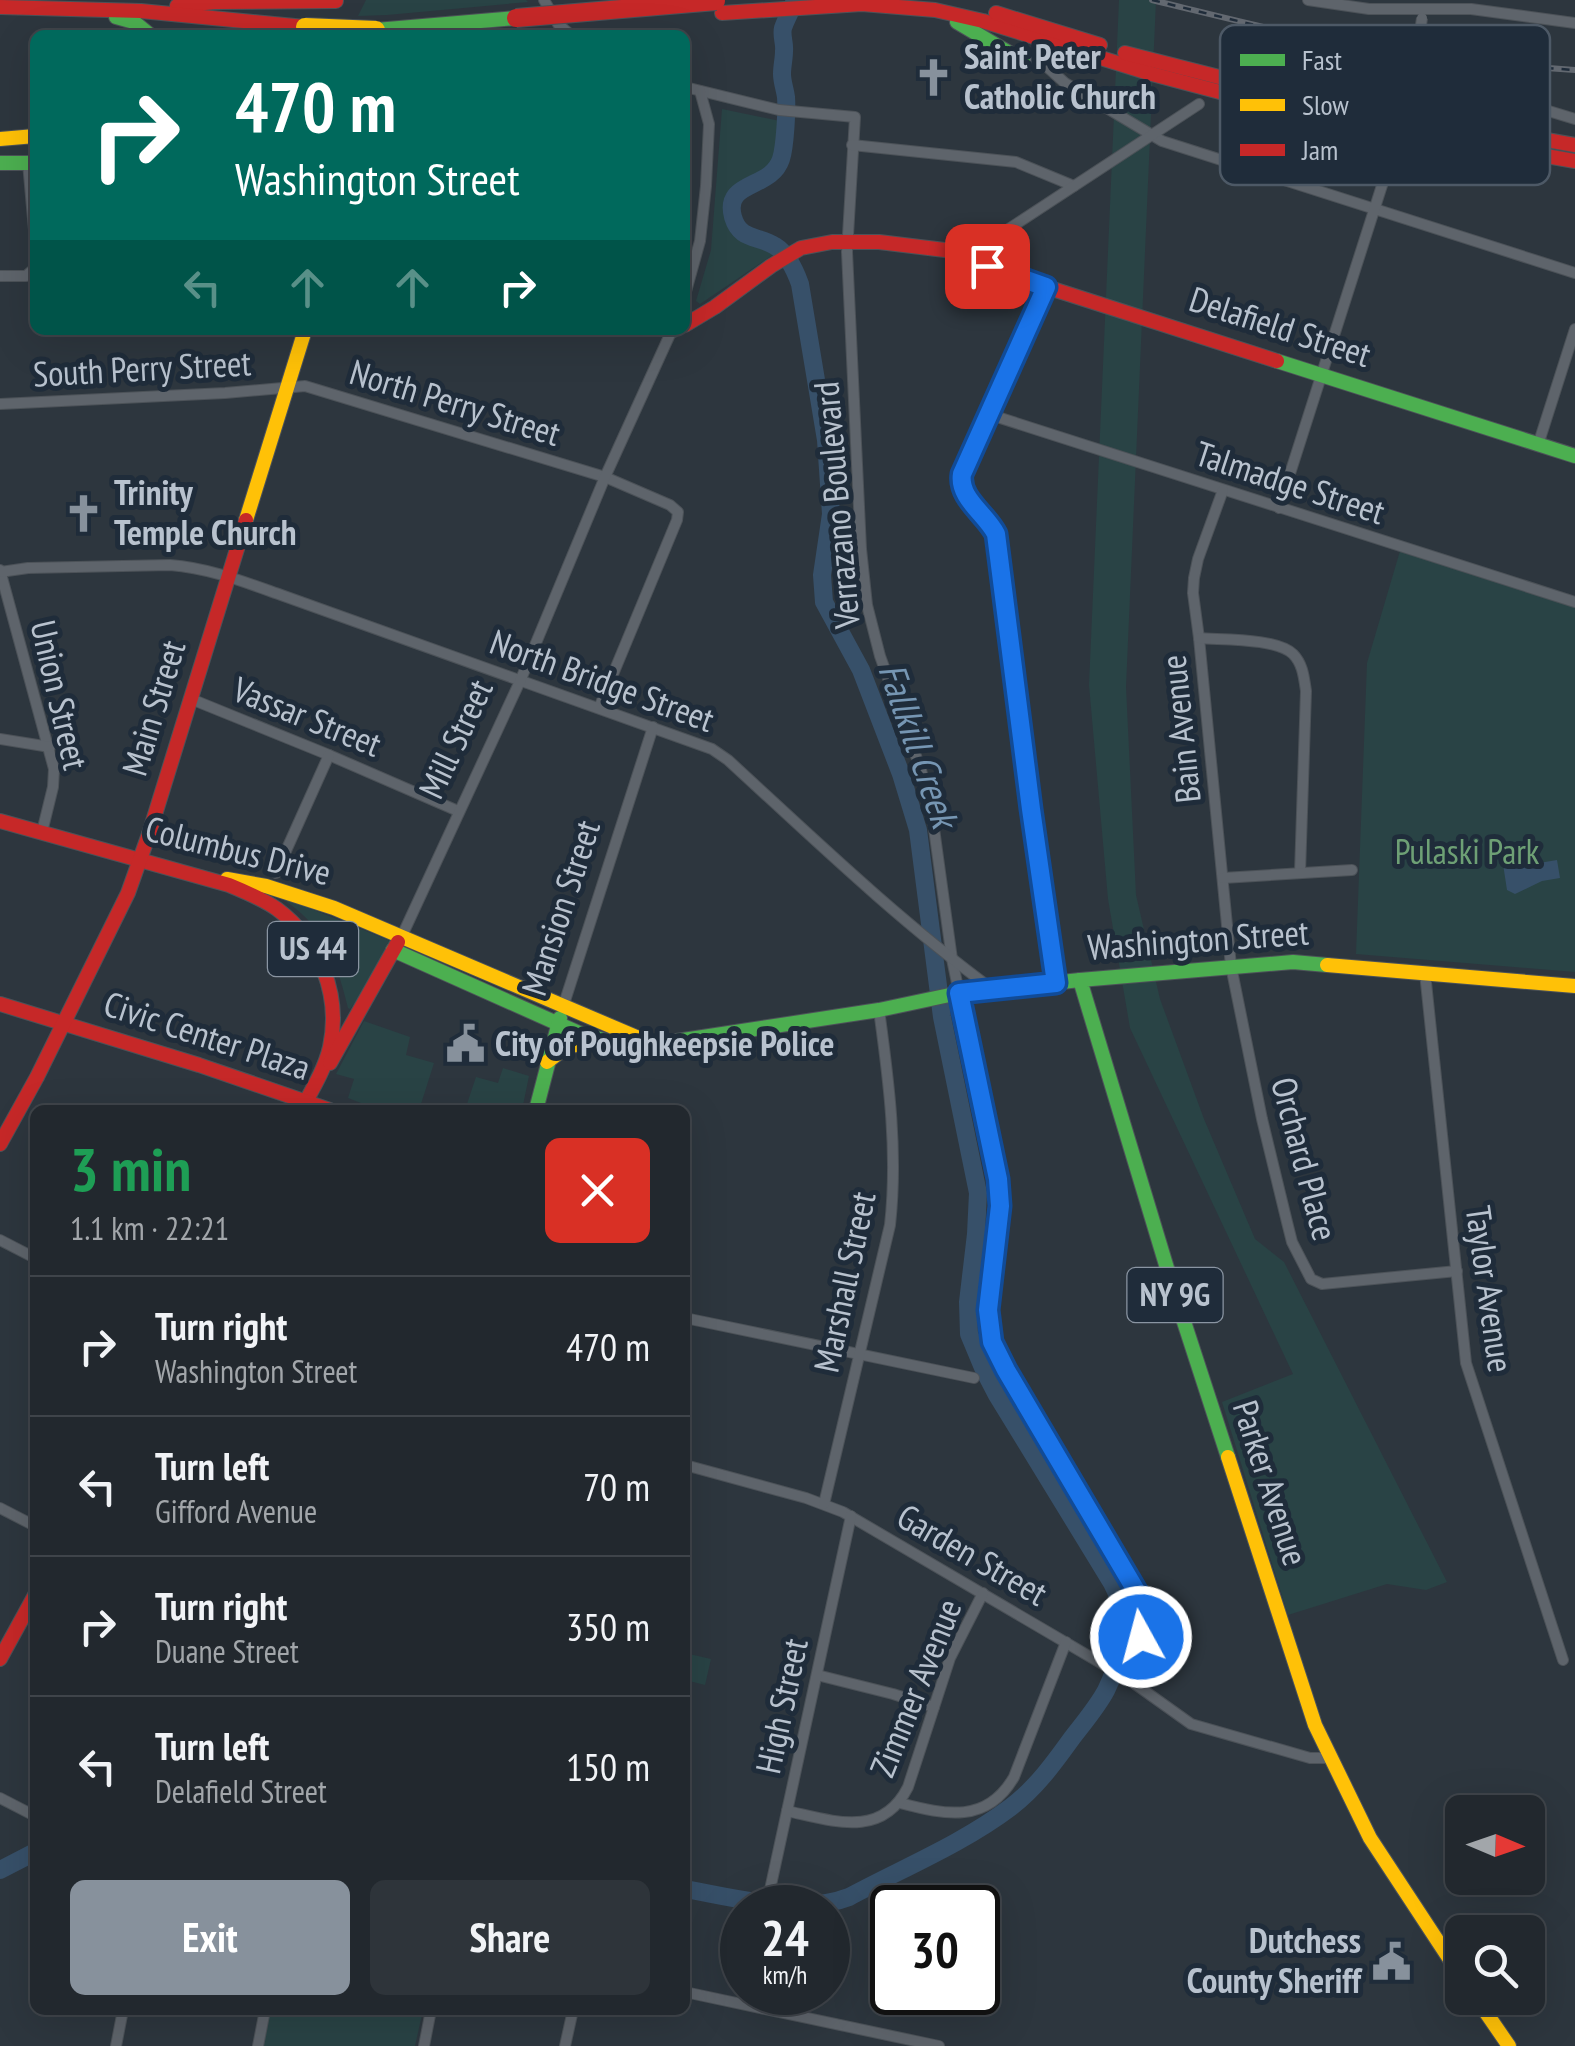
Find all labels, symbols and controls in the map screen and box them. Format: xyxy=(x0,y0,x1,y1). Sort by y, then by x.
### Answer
legend xyxy=(1220,25,1550,185)
place label: Saint Peter Catholic Church xyxy=(964,33,1156,119)
text: Fast xyxy=(1302,41,1342,78)
church icon: Saint Peter Catholic Church xyxy=(913,56,955,98)
text: 470 m xyxy=(235,61,396,151)
icon: right xyxy=(70,70,200,200)
text: Slow xyxy=(1302,86,1349,123)
text: Jam xyxy=(1301,131,1338,168)
text: Washington Street xyxy=(235,149,520,207)
pin xyxy=(945,224,1030,309)
icon: arrive xyxy=(960,239,1015,294)
icon: left xyxy=(175,260,230,315)
icon: ahead xyxy=(280,260,335,315)
icon: ahead xyxy=(385,260,440,315)
icon: right xyxy=(490,260,545,315)
street label: Delafield Street xyxy=(1184,275,1377,377)
street label: South Perry Street xyxy=(32,339,252,397)
street label: North Perry Street xyxy=(345,348,566,456)
street label: Verrazano Boulevard xyxy=(802,380,870,631)
street label: Talmadge Street xyxy=(1190,430,1391,534)
place label: Trinity Temple Church xyxy=(114,469,297,555)
church icon: Trinity Temple Church xyxy=(63,492,105,534)
street label: Union Street xyxy=(21,616,100,774)
street label: North Bridge Street xyxy=(484,618,721,742)
street label: Main Street xyxy=(111,634,195,781)
street label: Bain Avenue xyxy=(1149,653,1211,805)
water label: Fallkill Creek xyxy=(868,656,972,837)
street label: Vassar Street xyxy=(226,665,389,767)
street label: Mill Street xyxy=(408,671,503,805)
street label: Columbus Drive xyxy=(141,805,336,895)
street label: Mansion Street xyxy=(510,814,610,1001)
park label: Pulaski Park xyxy=(1395,828,1540,874)
street label: Washington Street xyxy=(1086,908,1310,970)
road number: US 44 xyxy=(268,922,358,976)
street label: Civic Center Plaza xyxy=(98,980,316,1090)
place label: City of Poughkeepsie Police xyxy=(495,1020,835,1066)
public building icon: City of Poughkeepsie Police xyxy=(444,1023,486,1065)
street label: Orchard Place xyxy=(1261,1072,1349,1245)
text: 3 min xyxy=(70,1130,191,1208)
button: close xyxy=(545,1138,650,1243)
street label: Marshall Street xyxy=(802,1187,886,1376)
street label: Taylor Avenue xyxy=(1456,1203,1524,1375)
text: 1.1 km · 22:21 xyxy=(70,1207,229,1249)
road number: NY 9G xyxy=(1128,1268,1222,1322)
text: Turn right xyxy=(155,1301,287,1350)
icon: right xyxy=(70,1319,125,1374)
text: 470 m xyxy=(566,1322,650,1371)
text: Washington Street xyxy=(155,1350,357,1392)
street label: Parker Avenue xyxy=(1223,1394,1319,1571)
text: Turn left xyxy=(155,1441,269,1490)
icon: left xyxy=(70,1459,125,1514)
text: 70 m xyxy=(583,1462,650,1511)
text: Gifford Avenue xyxy=(155,1490,317,1532)
street label: Garden Street xyxy=(889,1493,1056,1616)
text: Turn right xyxy=(155,1581,287,1630)
position arrow xyxy=(1089,1585,1193,1689)
street label: Zimmer Avenue xyxy=(859,1592,972,1783)
icon: right xyxy=(70,1599,125,1654)
text: 350 m xyxy=(566,1602,650,1651)
text: Duane Street xyxy=(155,1630,299,1672)
street label: High Street xyxy=(744,1634,818,1777)
text: Turn left xyxy=(155,1721,269,1770)
icon: left xyxy=(70,1739,125,1794)
text: 150 m xyxy=(566,1742,650,1791)
text: Delafield Street xyxy=(155,1770,327,1812)
north arrow xyxy=(1445,1795,1545,1895)
map controls xyxy=(1445,1795,1545,2015)
button: Exit xyxy=(70,1880,350,1995)
button: Share xyxy=(370,1880,650,1995)
speed limit sign: 30 xyxy=(870,1885,1000,2015)
text: 24 xyxy=(761,1905,809,1970)
button: search xyxy=(1445,1915,1545,2015)
place label: Dutchess County Sheriff xyxy=(1187,1917,1363,2003)
public building icon: Dutchess County Sheriff xyxy=(1370,1940,1412,1982)
text: km/h xyxy=(763,1959,807,1991)

